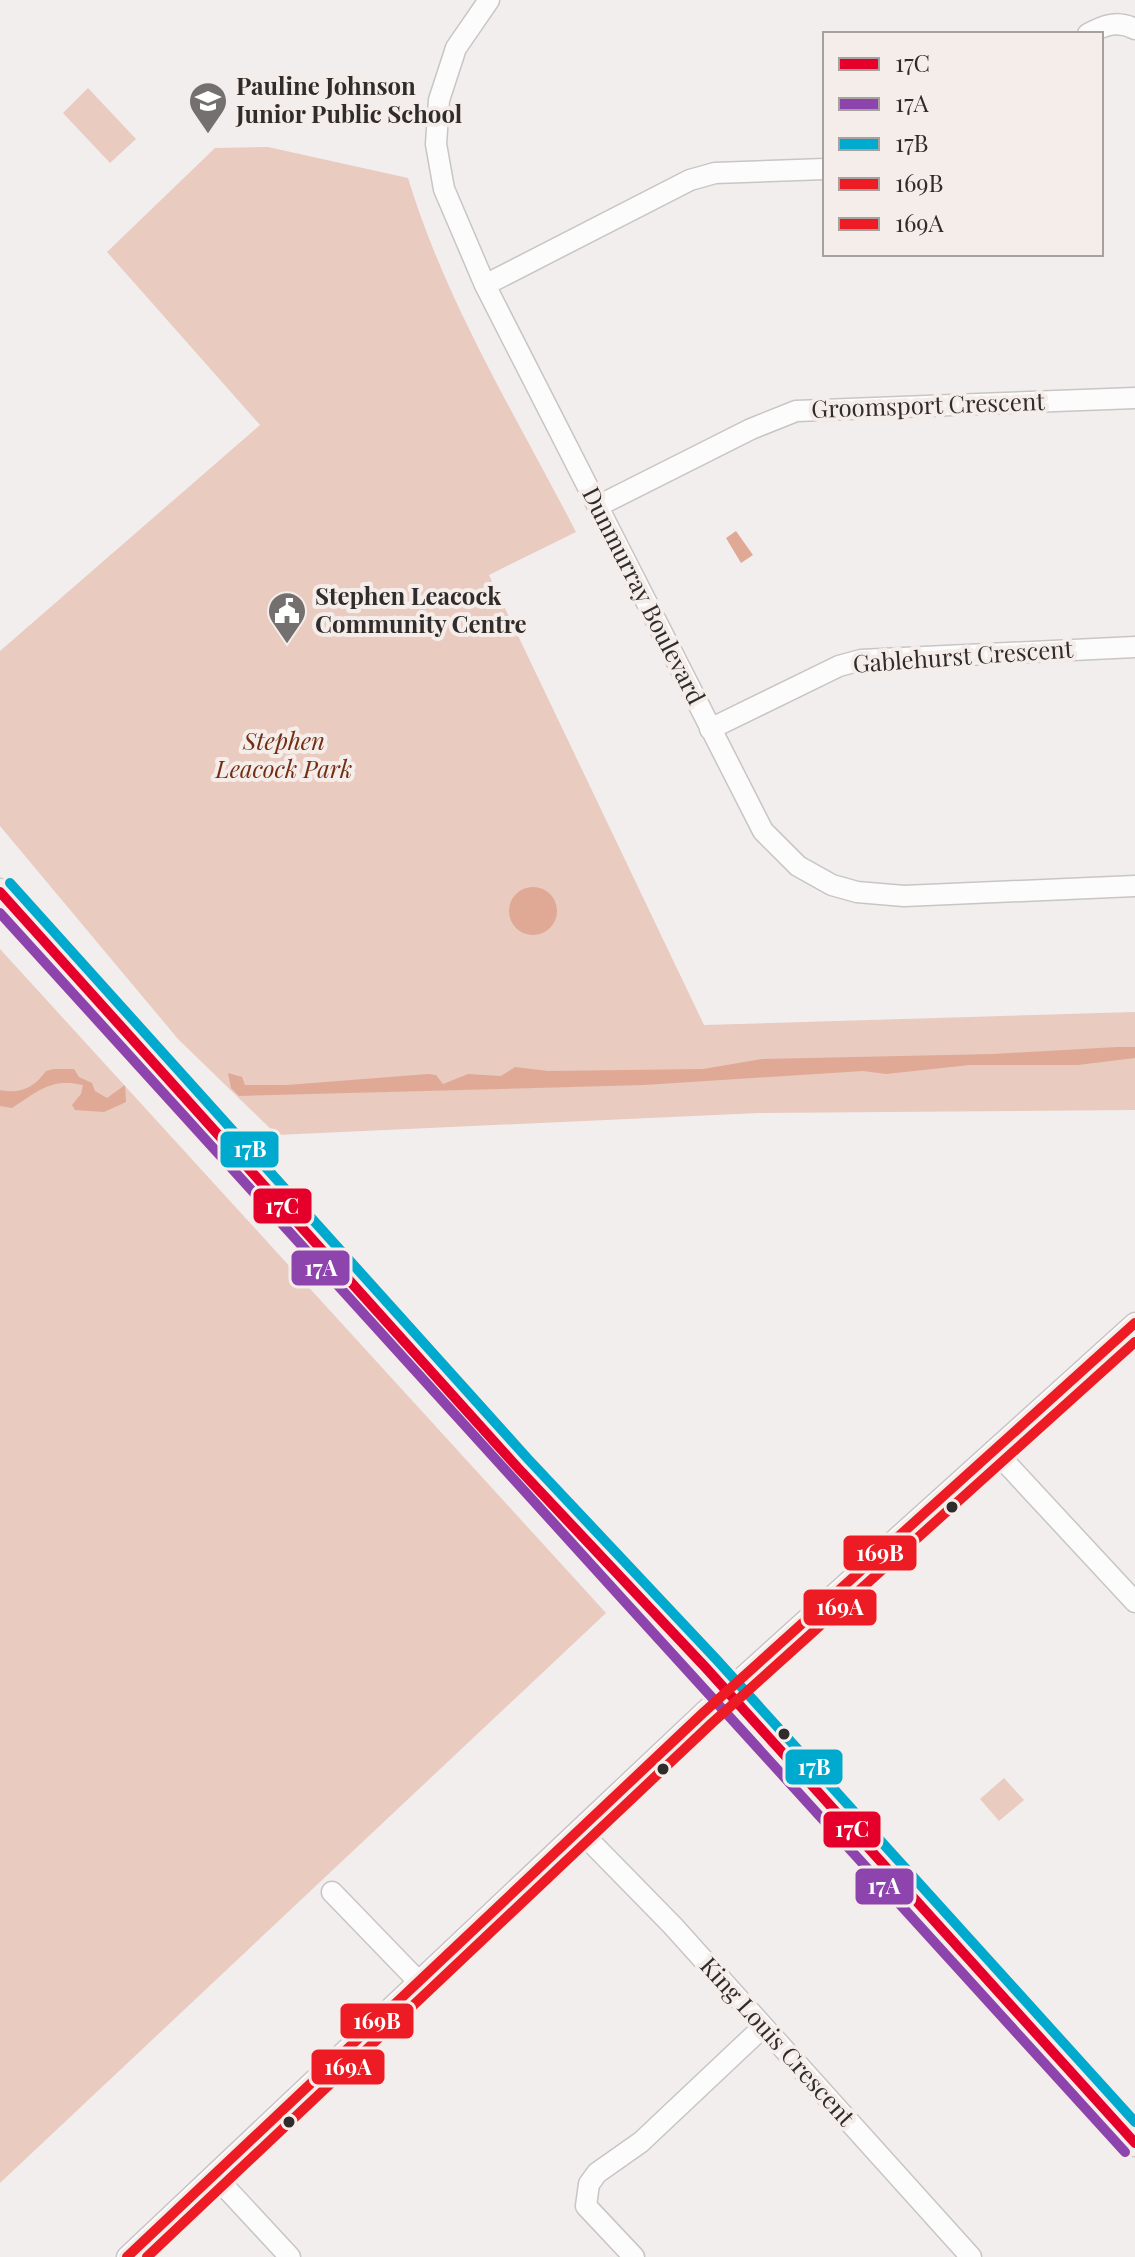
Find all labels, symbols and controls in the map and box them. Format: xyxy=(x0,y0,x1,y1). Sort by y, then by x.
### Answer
legend xyxy=(823,32,1103,256)
text: 17C xyxy=(895,46,930,78)
place label: Pauline Johnson Junior Public School xyxy=(235,69,463,129)
school or university icon: Pauline Johnson Junior Public School xyxy=(187,80,229,135)
text: 17A xyxy=(895,86,930,118)
text: 17B xyxy=(895,126,929,158)
text: 169B xyxy=(895,166,943,198)
text: 169A xyxy=(895,206,945,238)
street label: Groomsport Crescent xyxy=(811,384,1046,424)
street label: Dunmurray Boulevard xyxy=(576,481,714,709)
place label: Stephen Leacock Community Centre xyxy=(315,579,527,639)
public building icon: Stephen Leacock Community Centre xyxy=(266,590,308,645)
street label: Gablehurst Crescent xyxy=(852,631,1074,679)
park label: Stephen Leacock Park xyxy=(215,724,352,784)
line badge: 17B xyxy=(219,1130,280,1169)
text: 17B xyxy=(233,1133,267,1163)
line badge: 17C xyxy=(252,1187,313,1225)
text: 17C xyxy=(265,1190,299,1220)
line badge: 17A xyxy=(290,1249,351,1287)
text: 17A xyxy=(304,1252,338,1282)
unlabelled marker xyxy=(944,1499,960,1515)
line badge: 169B xyxy=(842,1534,918,1572)
text: 169B xyxy=(856,1537,904,1567)
line badge: 169A xyxy=(802,1588,878,1627)
text: 169A xyxy=(816,1591,864,1621)
unlabelled marker xyxy=(776,1726,792,1742)
line badge: 17B xyxy=(784,1748,844,1786)
text: 17B xyxy=(797,1751,831,1781)
unlabelled marker xyxy=(655,1761,671,1777)
line badge: 17C xyxy=(822,1810,882,1849)
text: 17C xyxy=(835,1813,869,1843)
line badge: 17A xyxy=(854,1867,915,1906)
text: 17A xyxy=(867,1870,901,1900)
street label: King Louis Crescent xyxy=(694,1949,863,2132)
line badge: 169B xyxy=(339,2002,415,2040)
text: 169B xyxy=(353,2005,401,2035)
line badge: 169A xyxy=(310,2048,386,2086)
text: 169A xyxy=(324,2051,372,2081)
unlabelled marker xyxy=(281,2114,297,2130)

